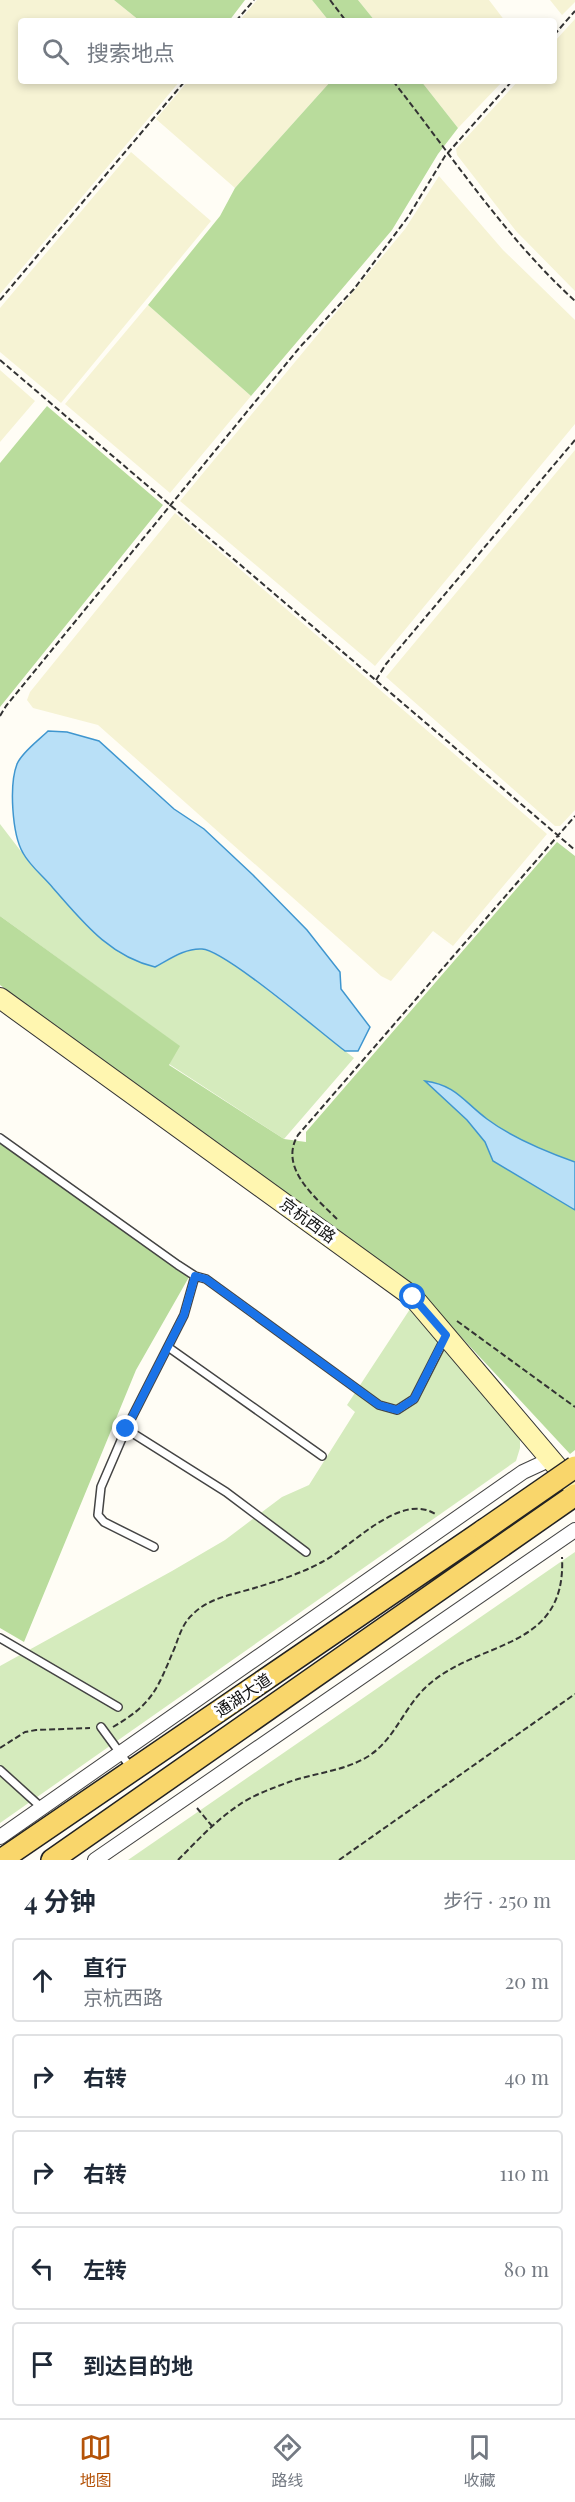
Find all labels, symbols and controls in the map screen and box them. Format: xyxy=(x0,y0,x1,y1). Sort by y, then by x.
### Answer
search box xyxy=(18,18,557,84)
icon: search xyxy=(39,35,72,68)
text: 搜索地点 xyxy=(87,37,175,67)
street label: 京杭西路 xyxy=(276,1192,340,1247)
route start xyxy=(399,1283,425,1309)
route end xyxy=(112,1415,138,1441)
street label: 通湖大道 xyxy=(210,1668,275,1721)
text: 4 分钟 xyxy=(24,1883,96,1918)
text: 步行 · 250 m xyxy=(443,1886,551,1913)
text: 直行 xyxy=(83,1952,127,1982)
icon: ahead xyxy=(26,1964,59,1997)
text: 20 m xyxy=(505,1967,549,1994)
text: 京杭西路 xyxy=(83,1983,163,2010)
icon: right xyxy=(26,2060,59,2093)
text: 右转 xyxy=(83,2062,127,2092)
text: 40 m xyxy=(504,2063,549,2090)
icon: right xyxy=(26,2156,59,2189)
text: 右转 xyxy=(83,2158,127,2188)
text: 110 m xyxy=(499,2159,549,2186)
icon: left xyxy=(26,2252,59,2285)
text: 左转 xyxy=(83,2254,127,2284)
text: 80 m xyxy=(504,2255,549,2282)
icon: arrive xyxy=(26,2348,59,2381)
text: 到达目的地 xyxy=(83,2350,193,2380)
tab: 地图 xyxy=(79,2431,112,2491)
tab: 路线 xyxy=(271,2431,304,2491)
tab: 收藏 xyxy=(463,2431,496,2491)

